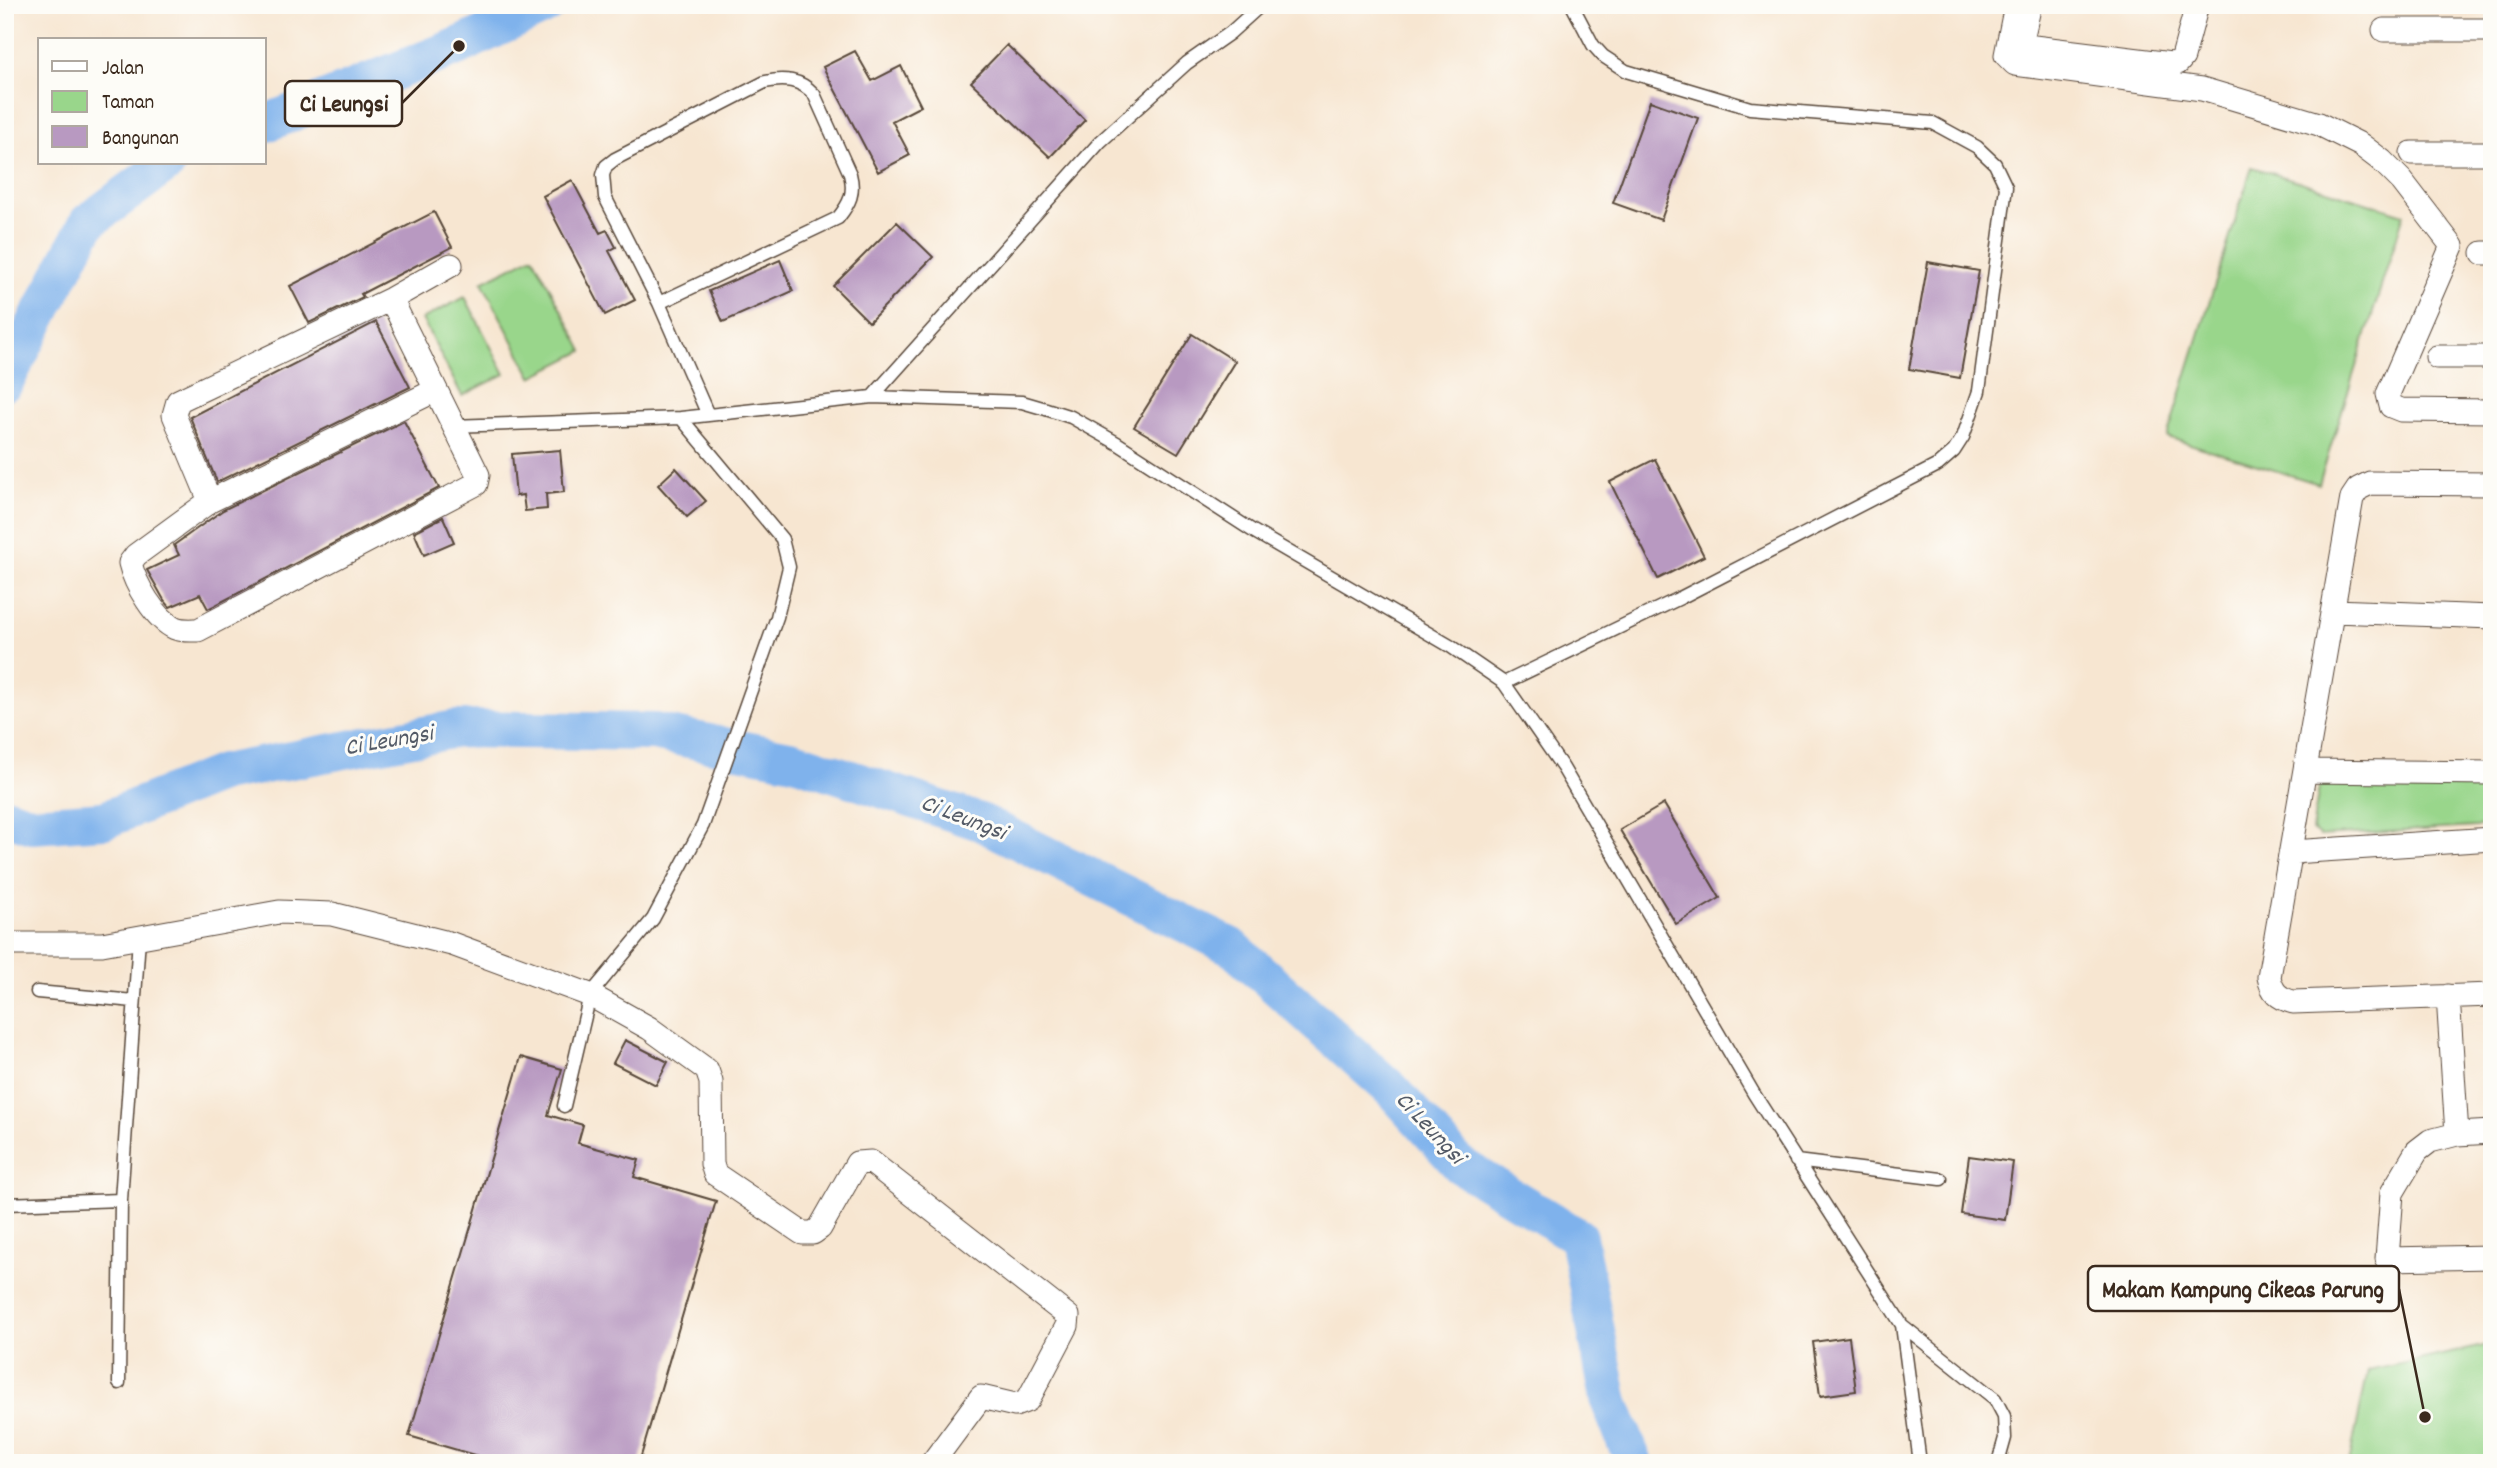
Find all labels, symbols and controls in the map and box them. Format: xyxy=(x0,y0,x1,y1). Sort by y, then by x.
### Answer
legend xyxy=(38,38,266,164)
text: Jalan xyxy=(102,55,144,85)
callout: Ci Leungsi xyxy=(285,81,402,126)
text: Taman xyxy=(102,89,154,119)
text: Ci Leungsi xyxy=(300,89,389,123)
text: Bangunan xyxy=(102,125,179,155)
water label: Ci Leungsi xyxy=(342,717,439,766)
water label: Ci Leungsi xyxy=(916,787,1014,852)
water label: Ci Leungsi xyxy=(1386,1085,1474,1176)
callout: Makam Kampung Cikeas Parung xyxy=(2088,1266,2399,1311)
text: Makam Kampung Cikeas Parung xyxy=(2102,1275,2384,1309)

